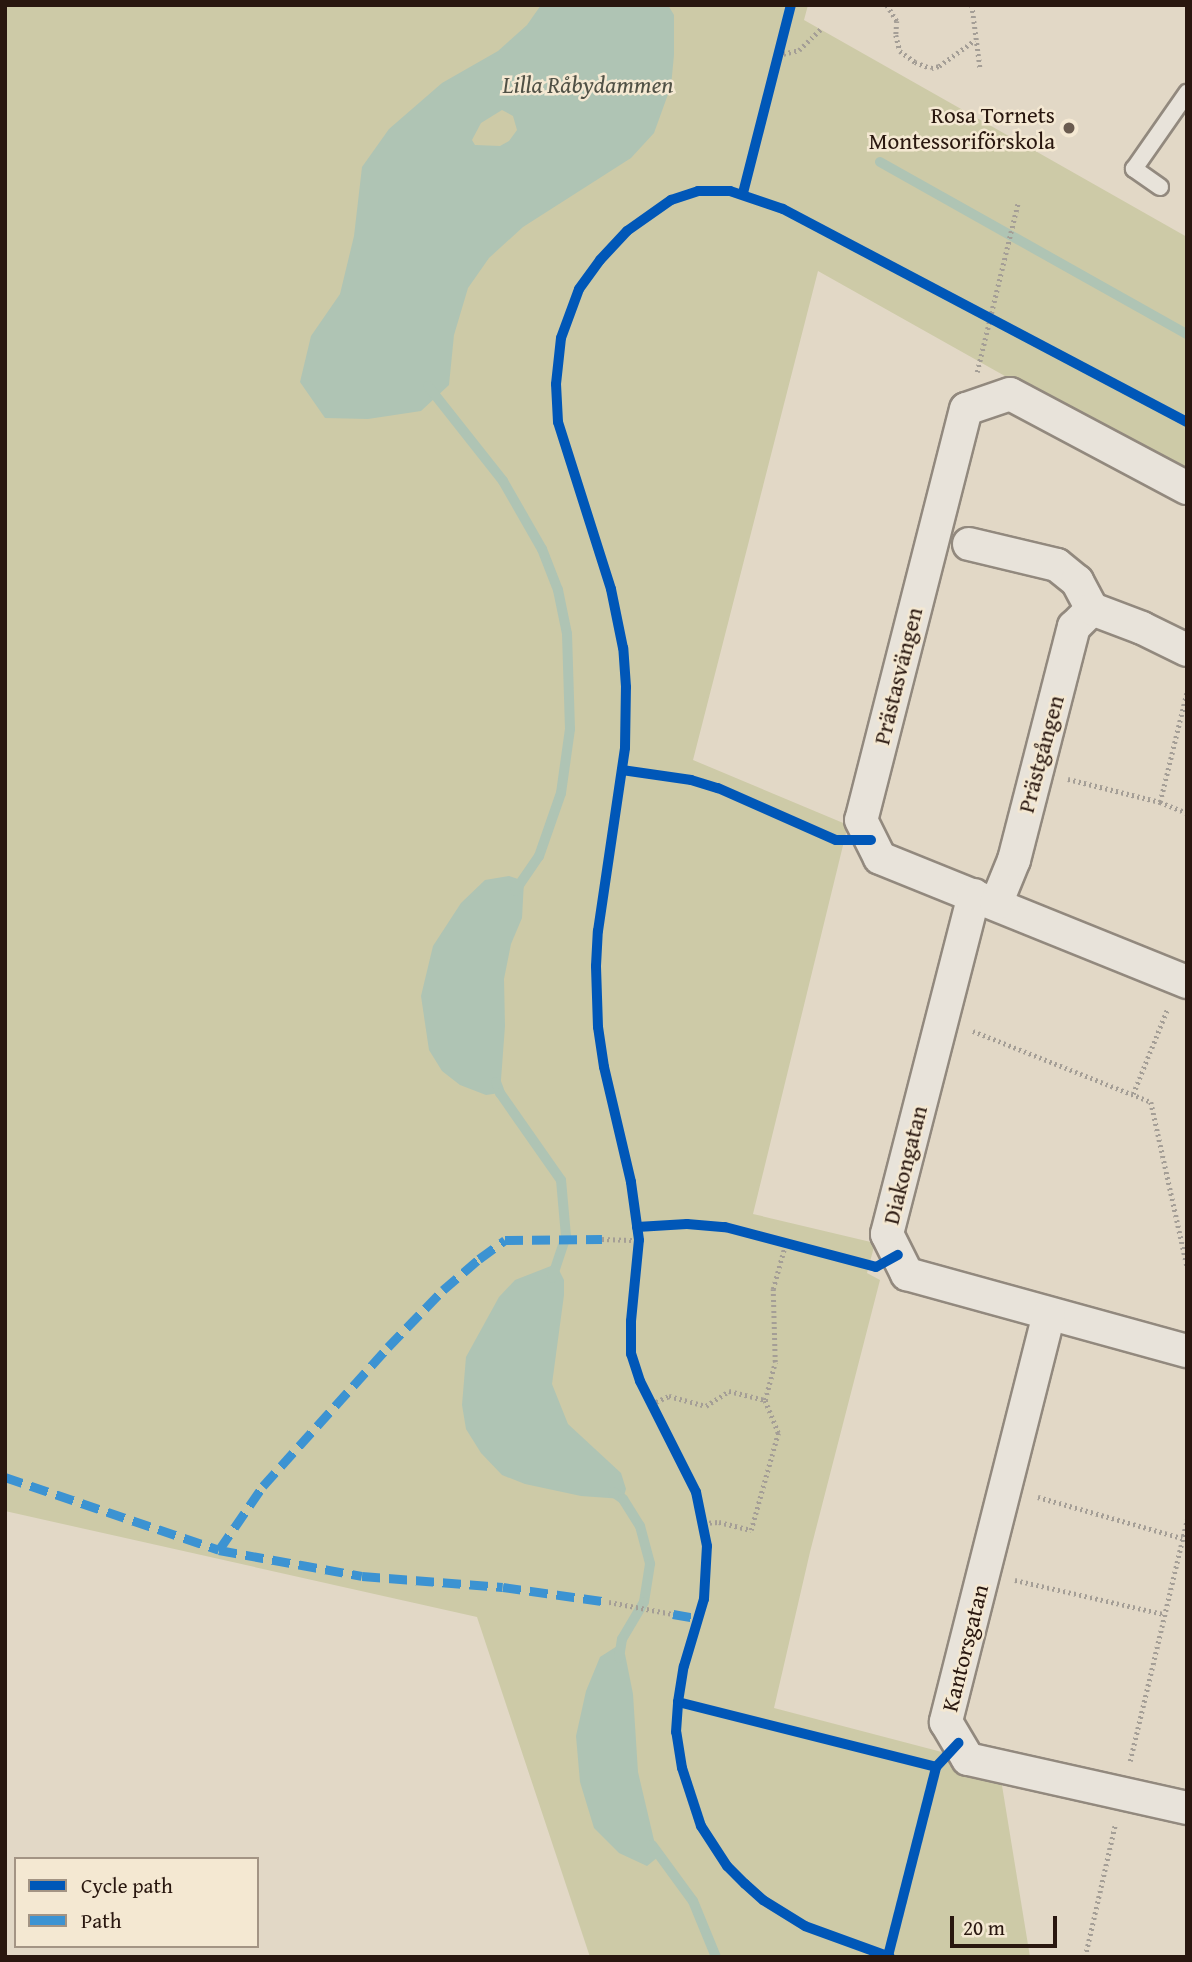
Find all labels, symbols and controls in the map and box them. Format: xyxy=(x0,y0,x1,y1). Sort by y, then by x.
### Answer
water label: Lilla Råbydammen xyxy=(503,71,673,99)
place label: Rosa Tornets Montessoriförskola xyxy=(869,101,1055,155)
marker: Rosa Tornets Montessoriförskola xyxy=(1061,120,1077,136)
street label: Prästasvängen xyxy=(868,605,928,747)
street label: Prästgången xyxy=(1012,692,1070,816)
street label: Diakongatan xyxy=(877,1103,933,1227)
street label: Kantorsgatan xyxy=(936,1582,994,1714)
legend xyxy=(14,1857,259,1948)
text: Cycle path xyxy=(81,1870,173,1901)
scale bar xyxy=(954,1902,1061,1946)
text: Path xyxy=(81,1905,121,1936)
text: 20 m xyxy=(963,1912,1005,1943)

